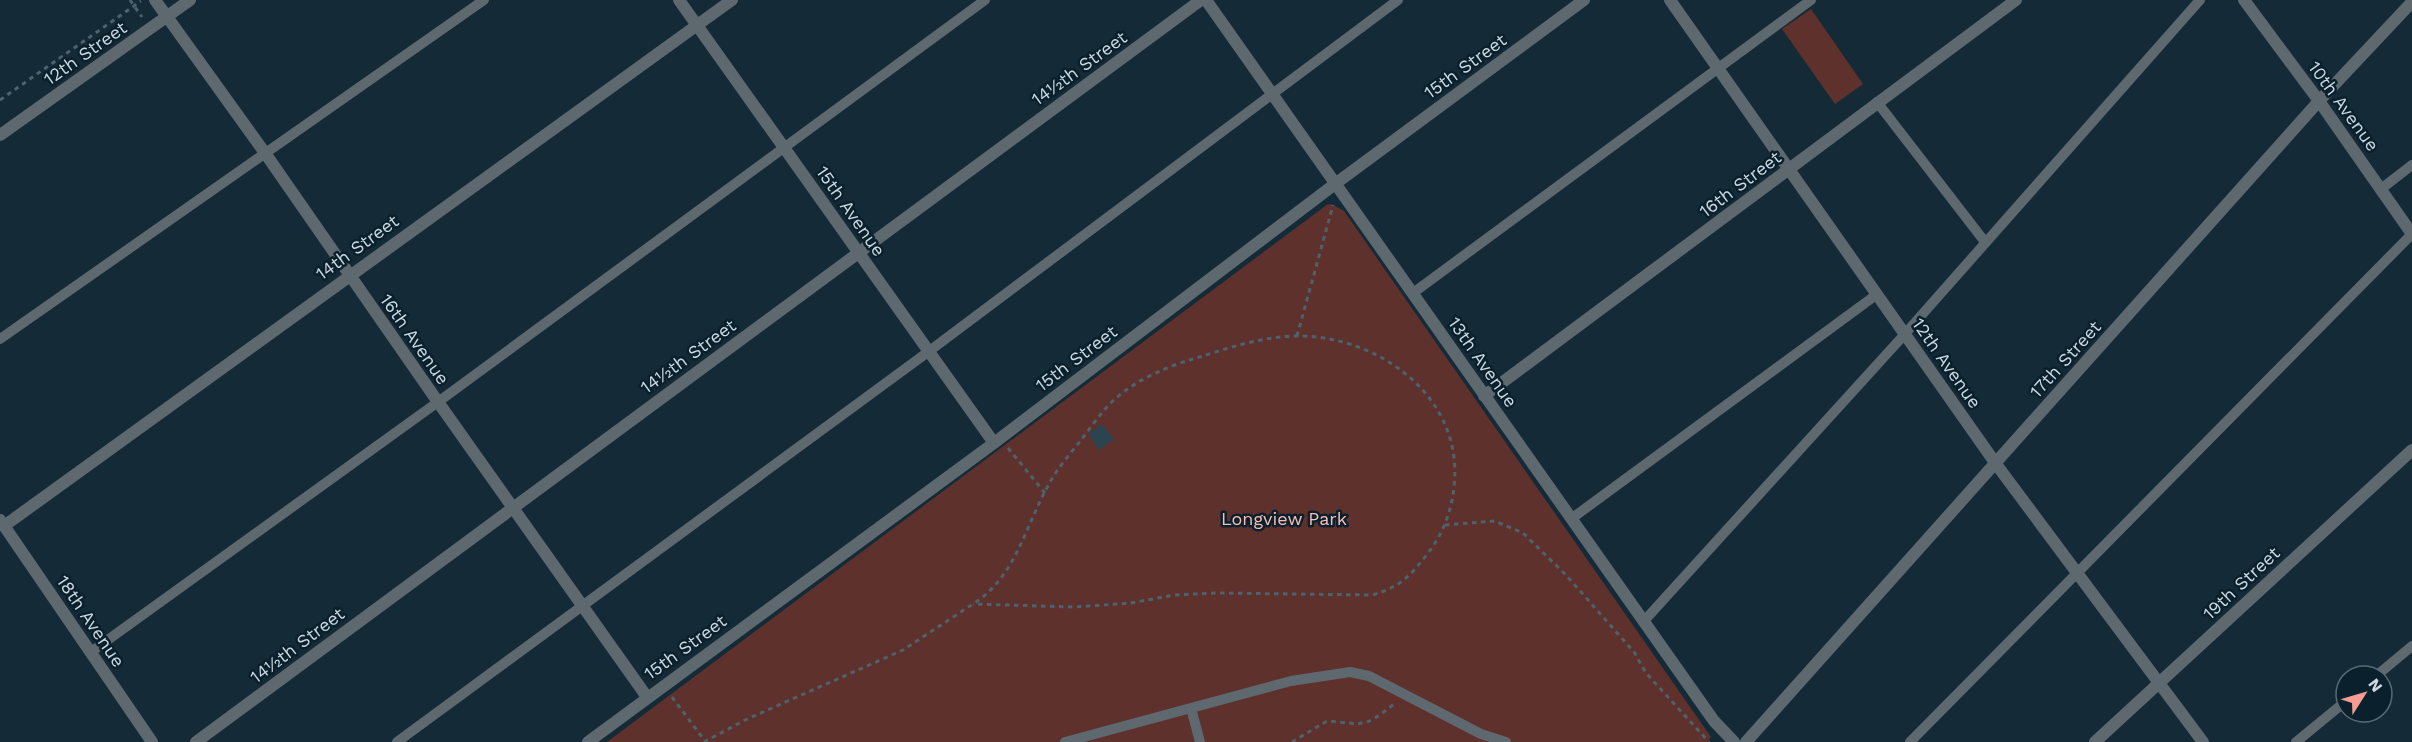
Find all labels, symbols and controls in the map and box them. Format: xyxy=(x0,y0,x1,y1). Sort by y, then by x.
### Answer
street label: 12th Street xyxy=(39,16,131,89)
street label: 14½th Street xyxy=(1027,26,1131,110)
street label: 15th Street xyxy=(1420,29,1511,103)
street label: 10th Avenue xyxy=(2304,57,2384,155)
street label: 16th Street xyxy=(1695,146,1785,222)
street label: 15th Avenue xyxy=(812,162,890,260)
street label: 14th Street xyxy=(312,210,403,284)
street label: 16th Avenue xyxy=(376,290,454,388)
street label: 13th Avenue xyxy=(1444,313,1522,411)
street label: 14½th Street xyxy=(636,314,740,398)
street label: 12th Avenue xyxy=(1908,314,1986,412)
street label: 17th Street xyxy=(2025,316,2105,402)
street label: 15th Street xyxy=(1031,320,1121,395)
park label: Longview Park xyxy=(1221,508,1347,529)
street label: 19th Street xyxy=(2198,542,2284,624)
street label: 18th Avenue xyxy=(53,571,129,671)
street label: 14½th Street xyxy=(246,603,349,687)
street label: 15th Street xyxy=(640,610,731,684)
north arrow xyxy=(2334,664,2394,724)
text: N xyxy=(2364,675,2387,696)

